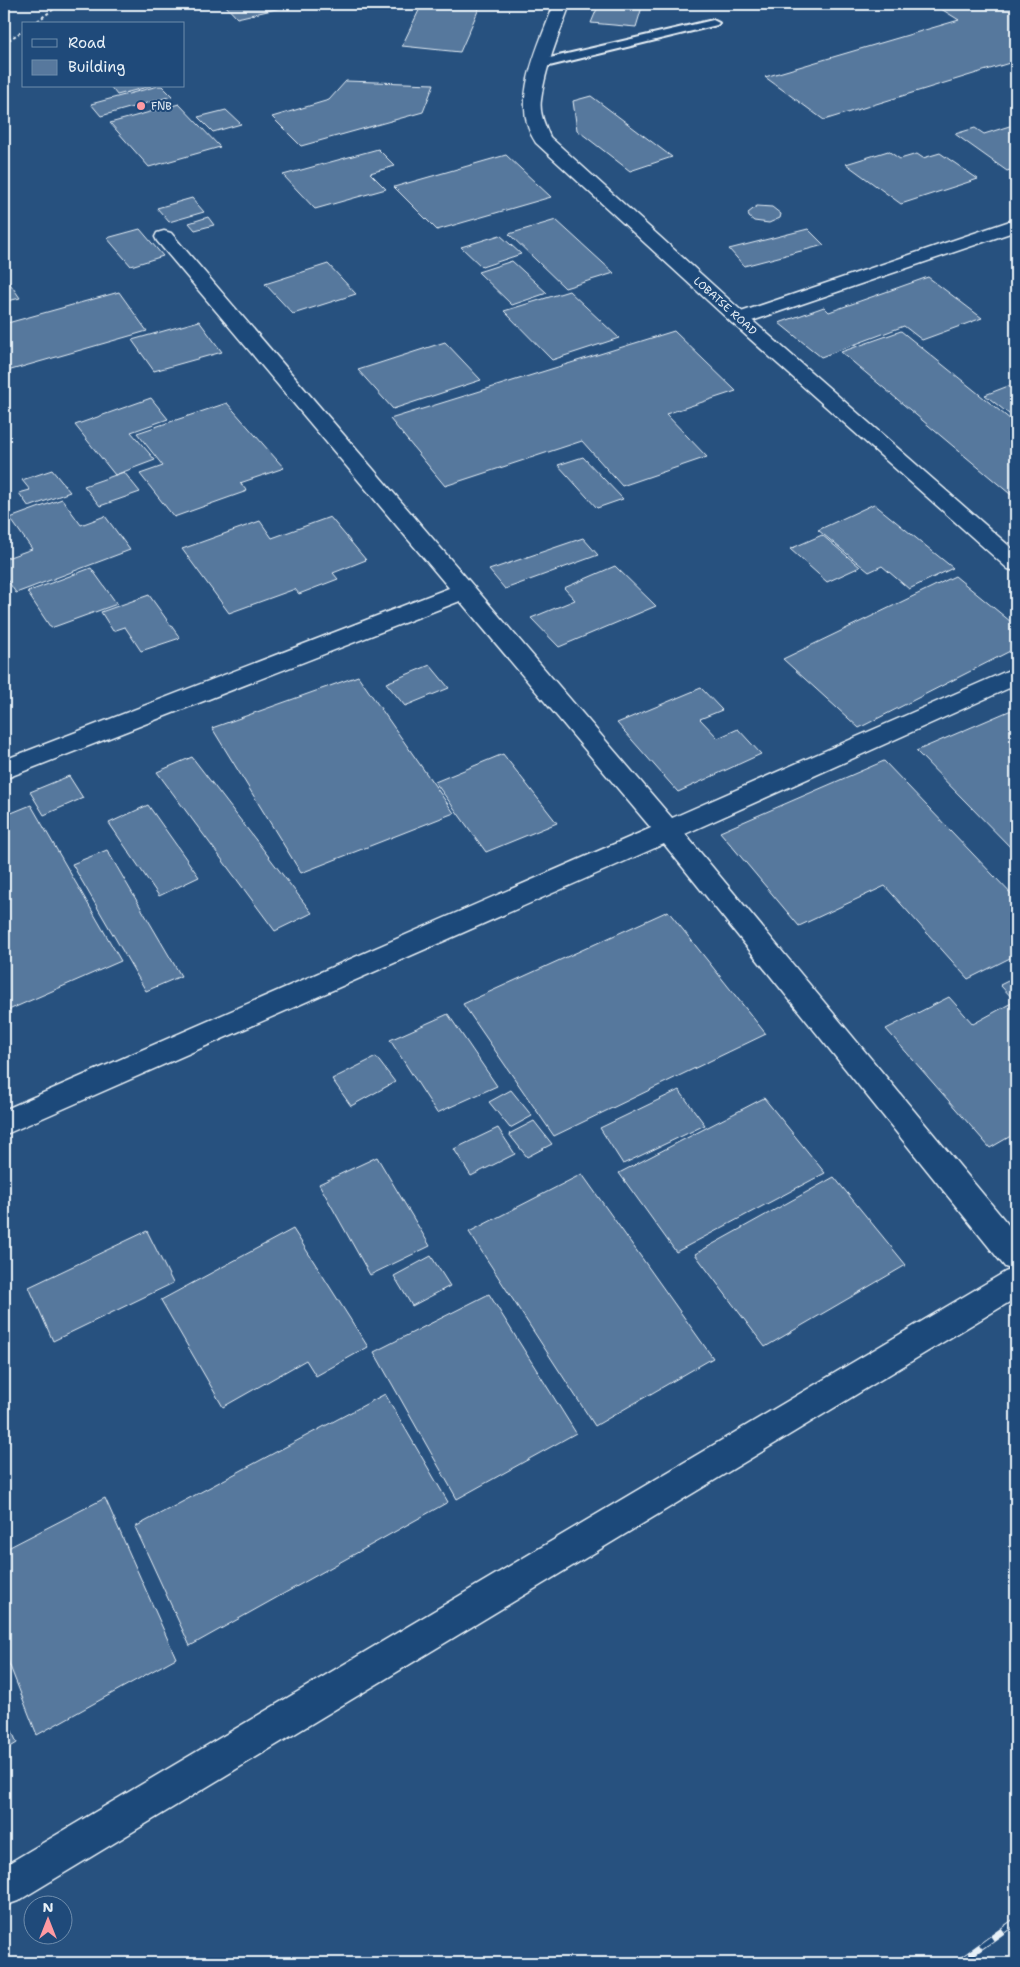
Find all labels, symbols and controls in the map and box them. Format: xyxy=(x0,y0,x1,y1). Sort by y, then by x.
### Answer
legend xyxy=(22,22,185,88)
text: Road xyxy=(68,33,106,53)
text: Building xyxy=(68,57,125,77)
place label: FNB xyxy=(151,99,172,114)
marker: FNB xyxy=(135,100,147,112)
street label: LOBATSE ROAD xyxy=(690,274,760,338)
north arrow xyxy=(22,1894,72,1944)
text: N xyxy=(42,1898,54,1916)

